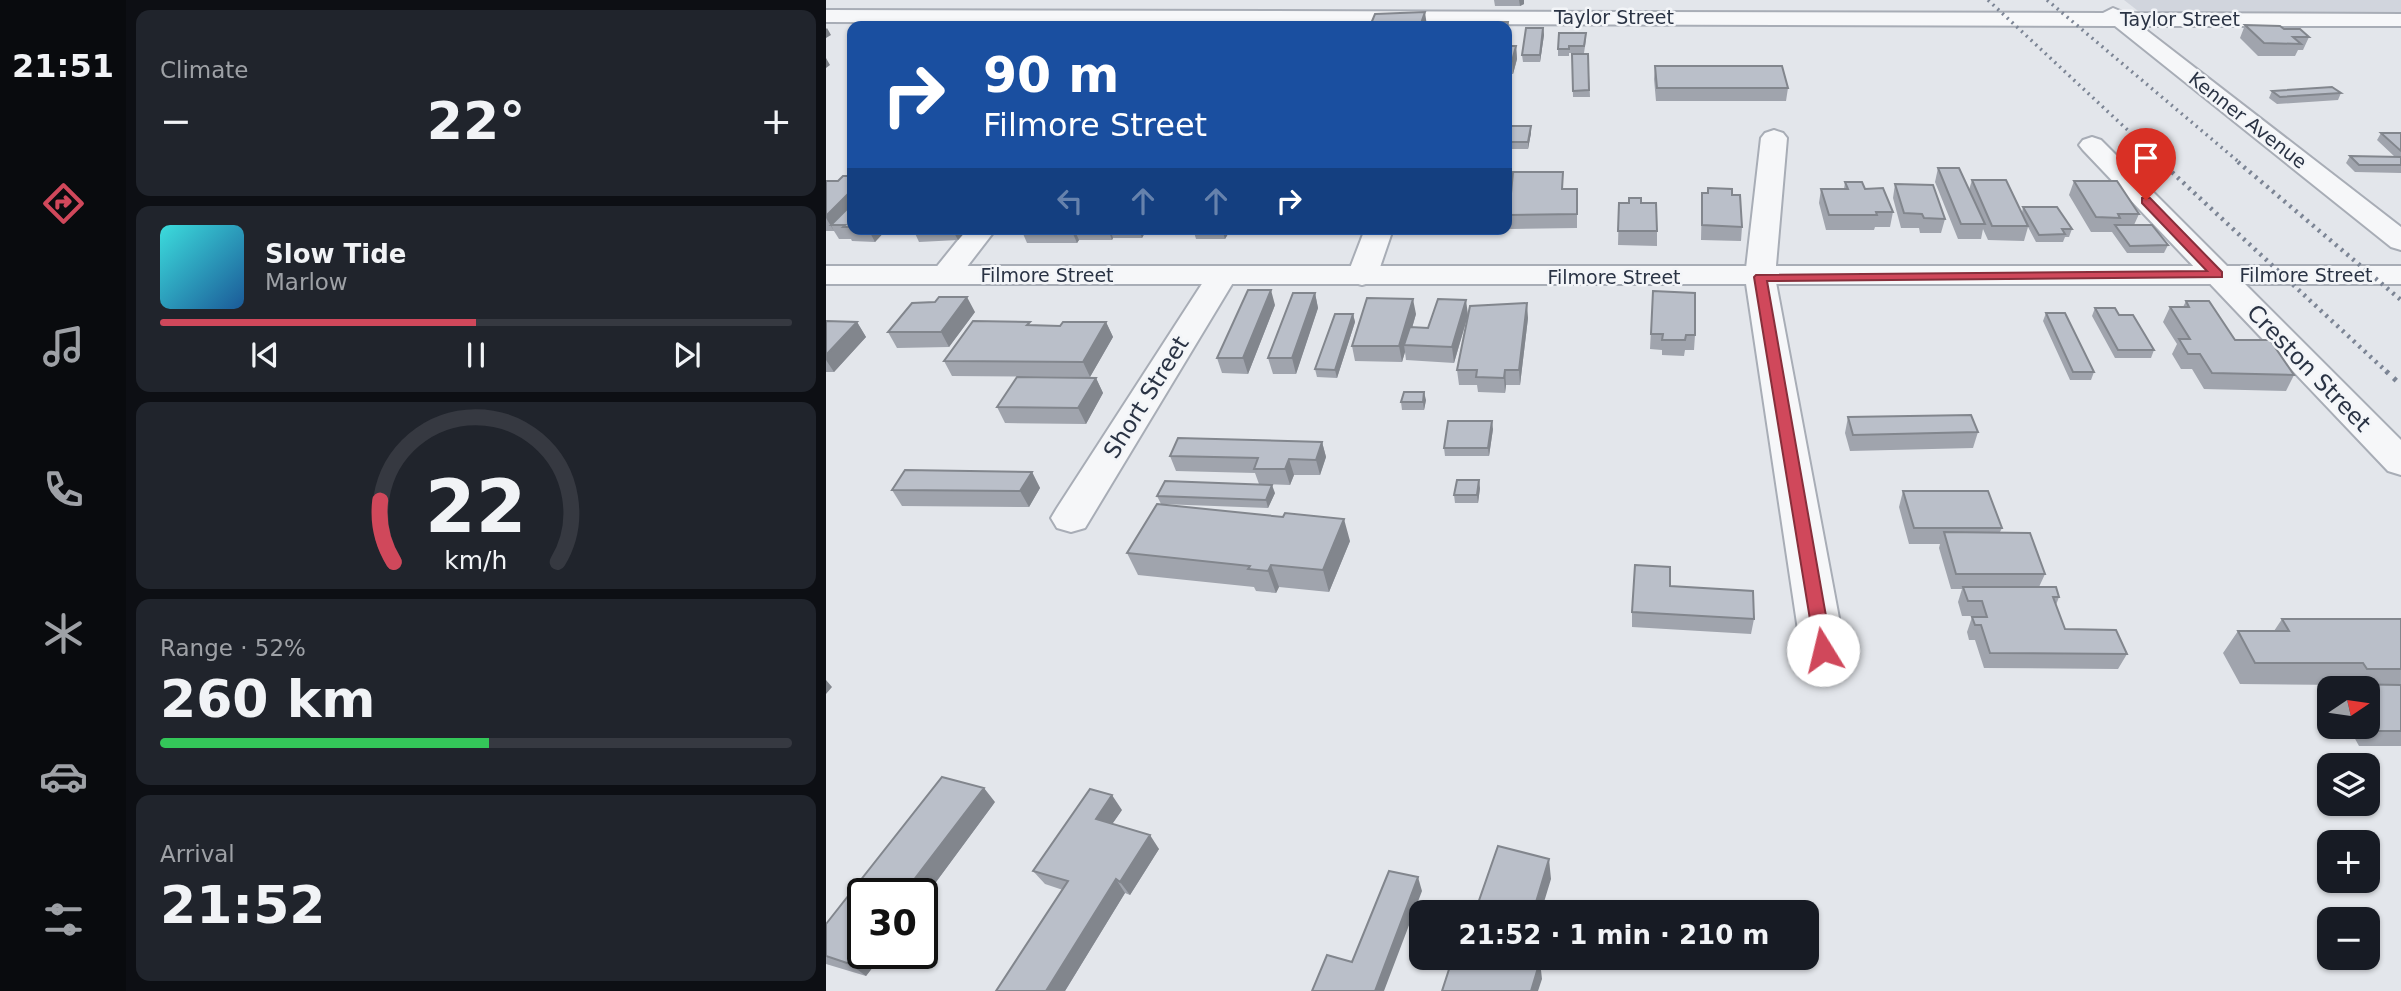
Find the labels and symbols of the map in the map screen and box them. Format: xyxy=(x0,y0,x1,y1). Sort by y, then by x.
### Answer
street label: Taylor Street xyxy=(1553,6,1674,28)
street label: Taylor Street xyxy=(2119,8,2240,30)
street label: Kenner Avenue xyxy=(2185,67,2311,173)
pin xyxy=(2116,128,2176,200)
street label: Filmore Street xyxy=(980,264,1114,286)
street label: Filmore Street xyxy=(2239,264,2373,286)
street label: Filmore Street xyxy=(1547,266,1681,288)
street label: Creston Street xyxy=(2242,299,2376,437)
street label: Short Street xyxy=(1098,331,1194,463)
position arrow xyxy=(1786,613,1860,687)
north arrow xyxy=(2317,676,2380,738)
speed limit sign: 30 xyxy=(847,878,938,969)

